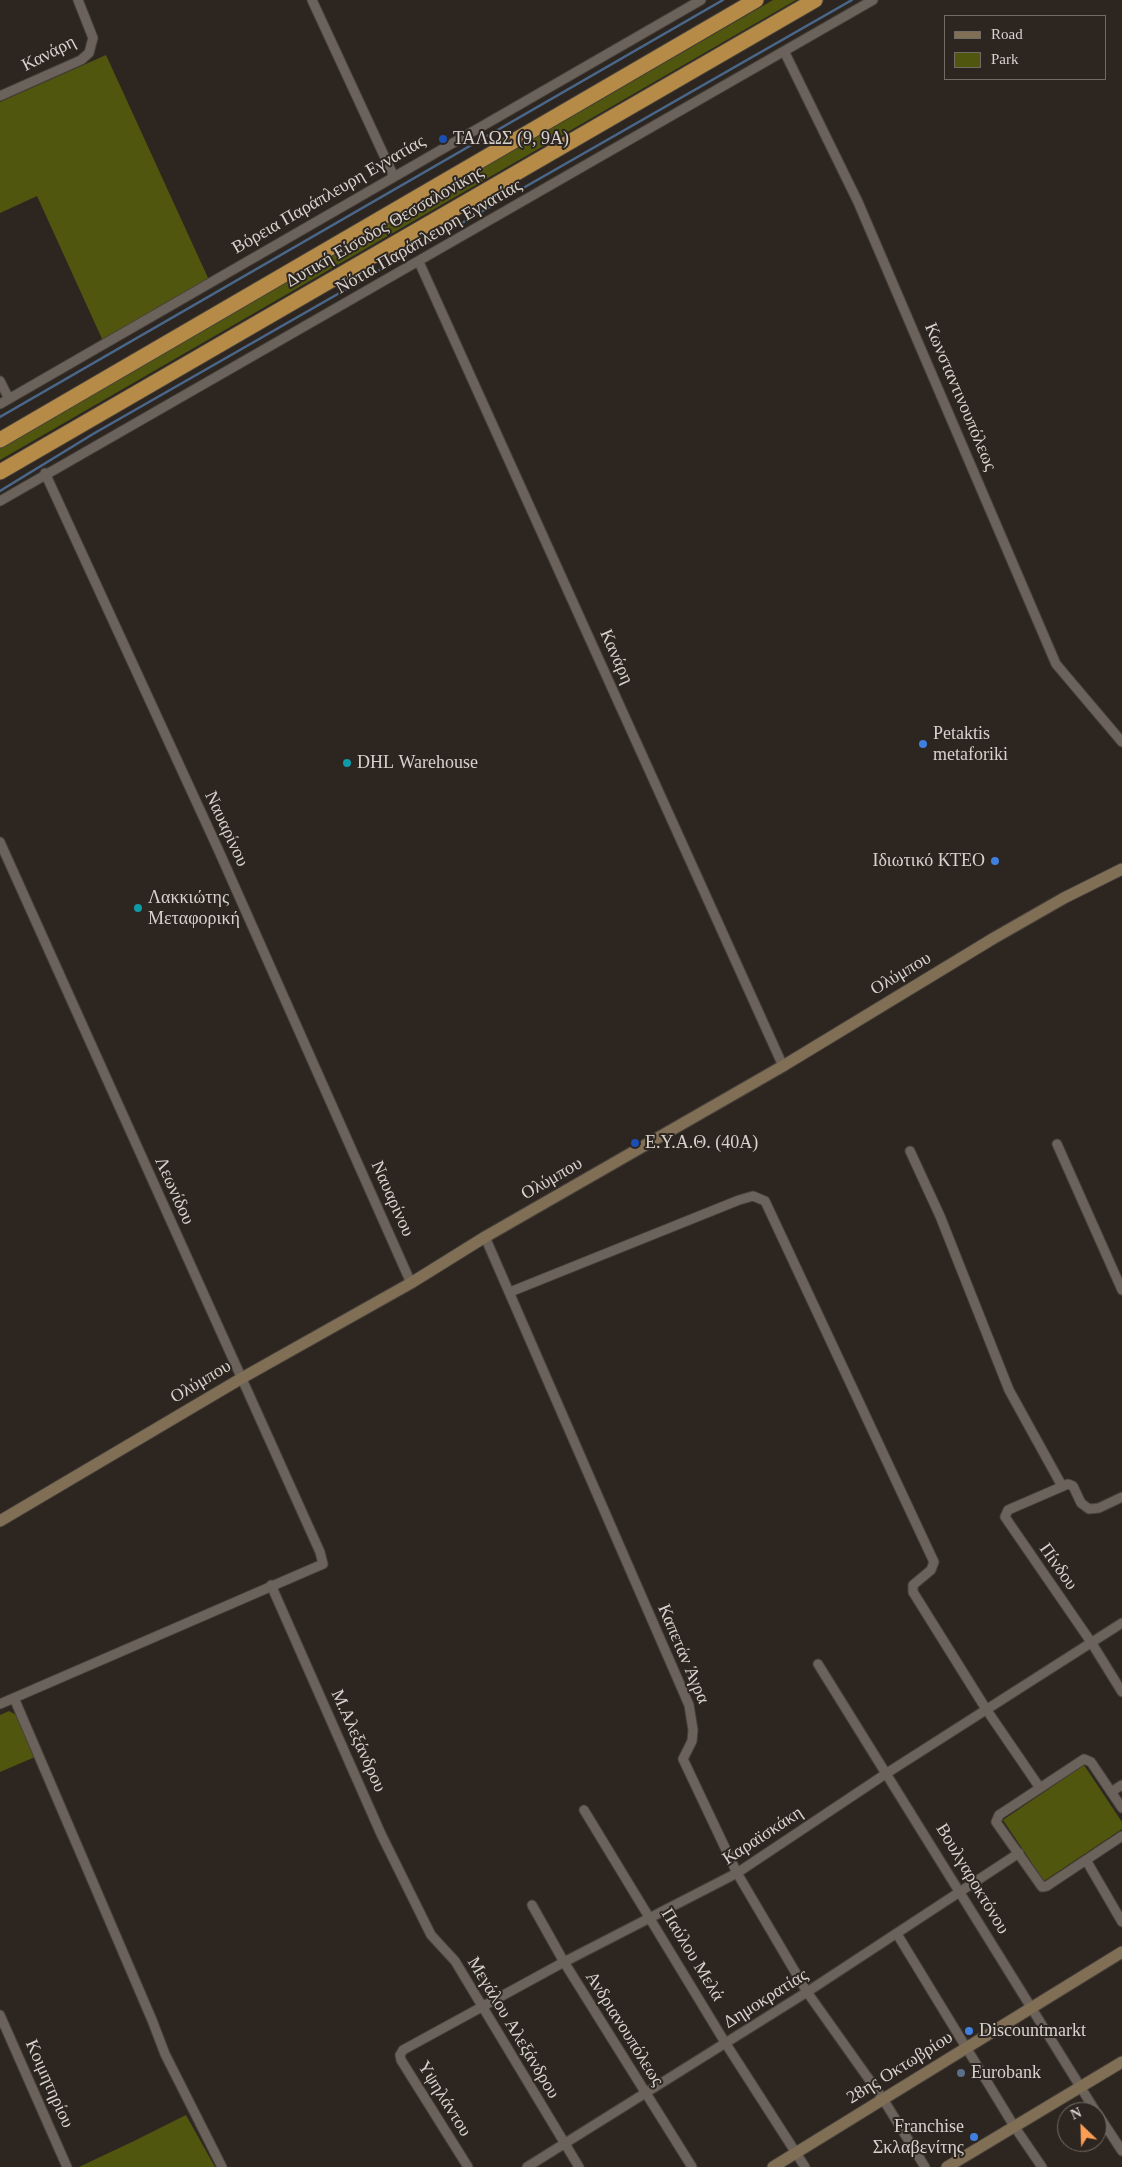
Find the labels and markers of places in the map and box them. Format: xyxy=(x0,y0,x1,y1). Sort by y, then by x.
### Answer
place label: ΤΑΛΩΣ (9, 9Α) xyxy=(453,128,569,150)
marker: ΤΑΛΩΣ (9, 9Α) xyxy=(437,133,449,145)
place label: Petaktis metaforiki xyxy=(933,723,1008,766)
marker: Petaktis metaforiki xyxy=(917,738,929,750)
place label: DHL Warehouse xyxy=(357,752,478,774)
marker: DHL Warehouse xyxy=(341,757,353,769)
place label: Ιδιωτικό ΚΤΕΟ xyxy=(872,850,985,872)
marker: Ιδιωτικό ΚΤΕΟ xyxy=(989,855,1001,867)
place label: Λακκιώτης Μεταφορική xyxy=(148,887,240,930)
marker: Λακκιώτης Μεταφορική xyxy=(132,902,144,914)
place label: Ε.Υ.Α.Θ. (40Α) xyxy=(645,1132,758,1154)
marker: Ε.Υ.Α.Θ. (40Α) xyxy=(629,1137,641,1149)
place label: Discountmarkt xyxy=(979,2020,1086,2042)
marker: Discountmarkt xyxy=(963,2025,975,2037)
place label: Eurobank xyxy=(971,2062,1041,2084)
marker: Eurobank xyxy=(955,2067,967,2079)
place label: Franchise Σκλαβενίτης xyxy=(873,2116,964,2158)
marker: Franchise Σκλαβενίτης xyxy=(968,2131,980,2143)

